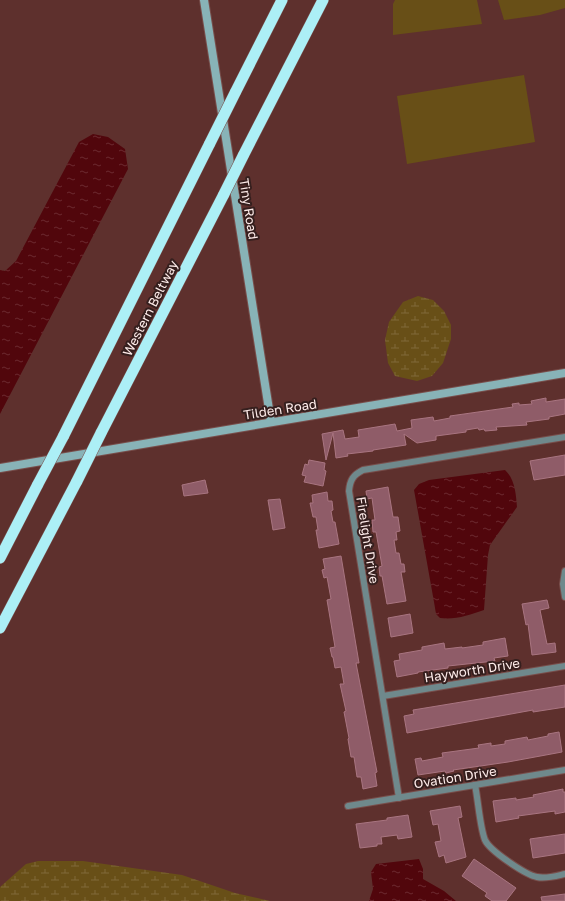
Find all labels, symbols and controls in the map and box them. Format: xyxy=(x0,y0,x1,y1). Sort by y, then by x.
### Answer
street label: Tiny Road xyxy=(236,177,262,241)
street label: Western Beltway xyxy=(119,257,181,359)
street label: Tilden Road xyxy=(242,395,318,423)
street label: Firelight Drive xyxy=(353,495,383,585)
street label: Hayworth Drive xyxy=(423,655,521,685)
street label: Ovation Drive xyxy=(412,763,498,791)

